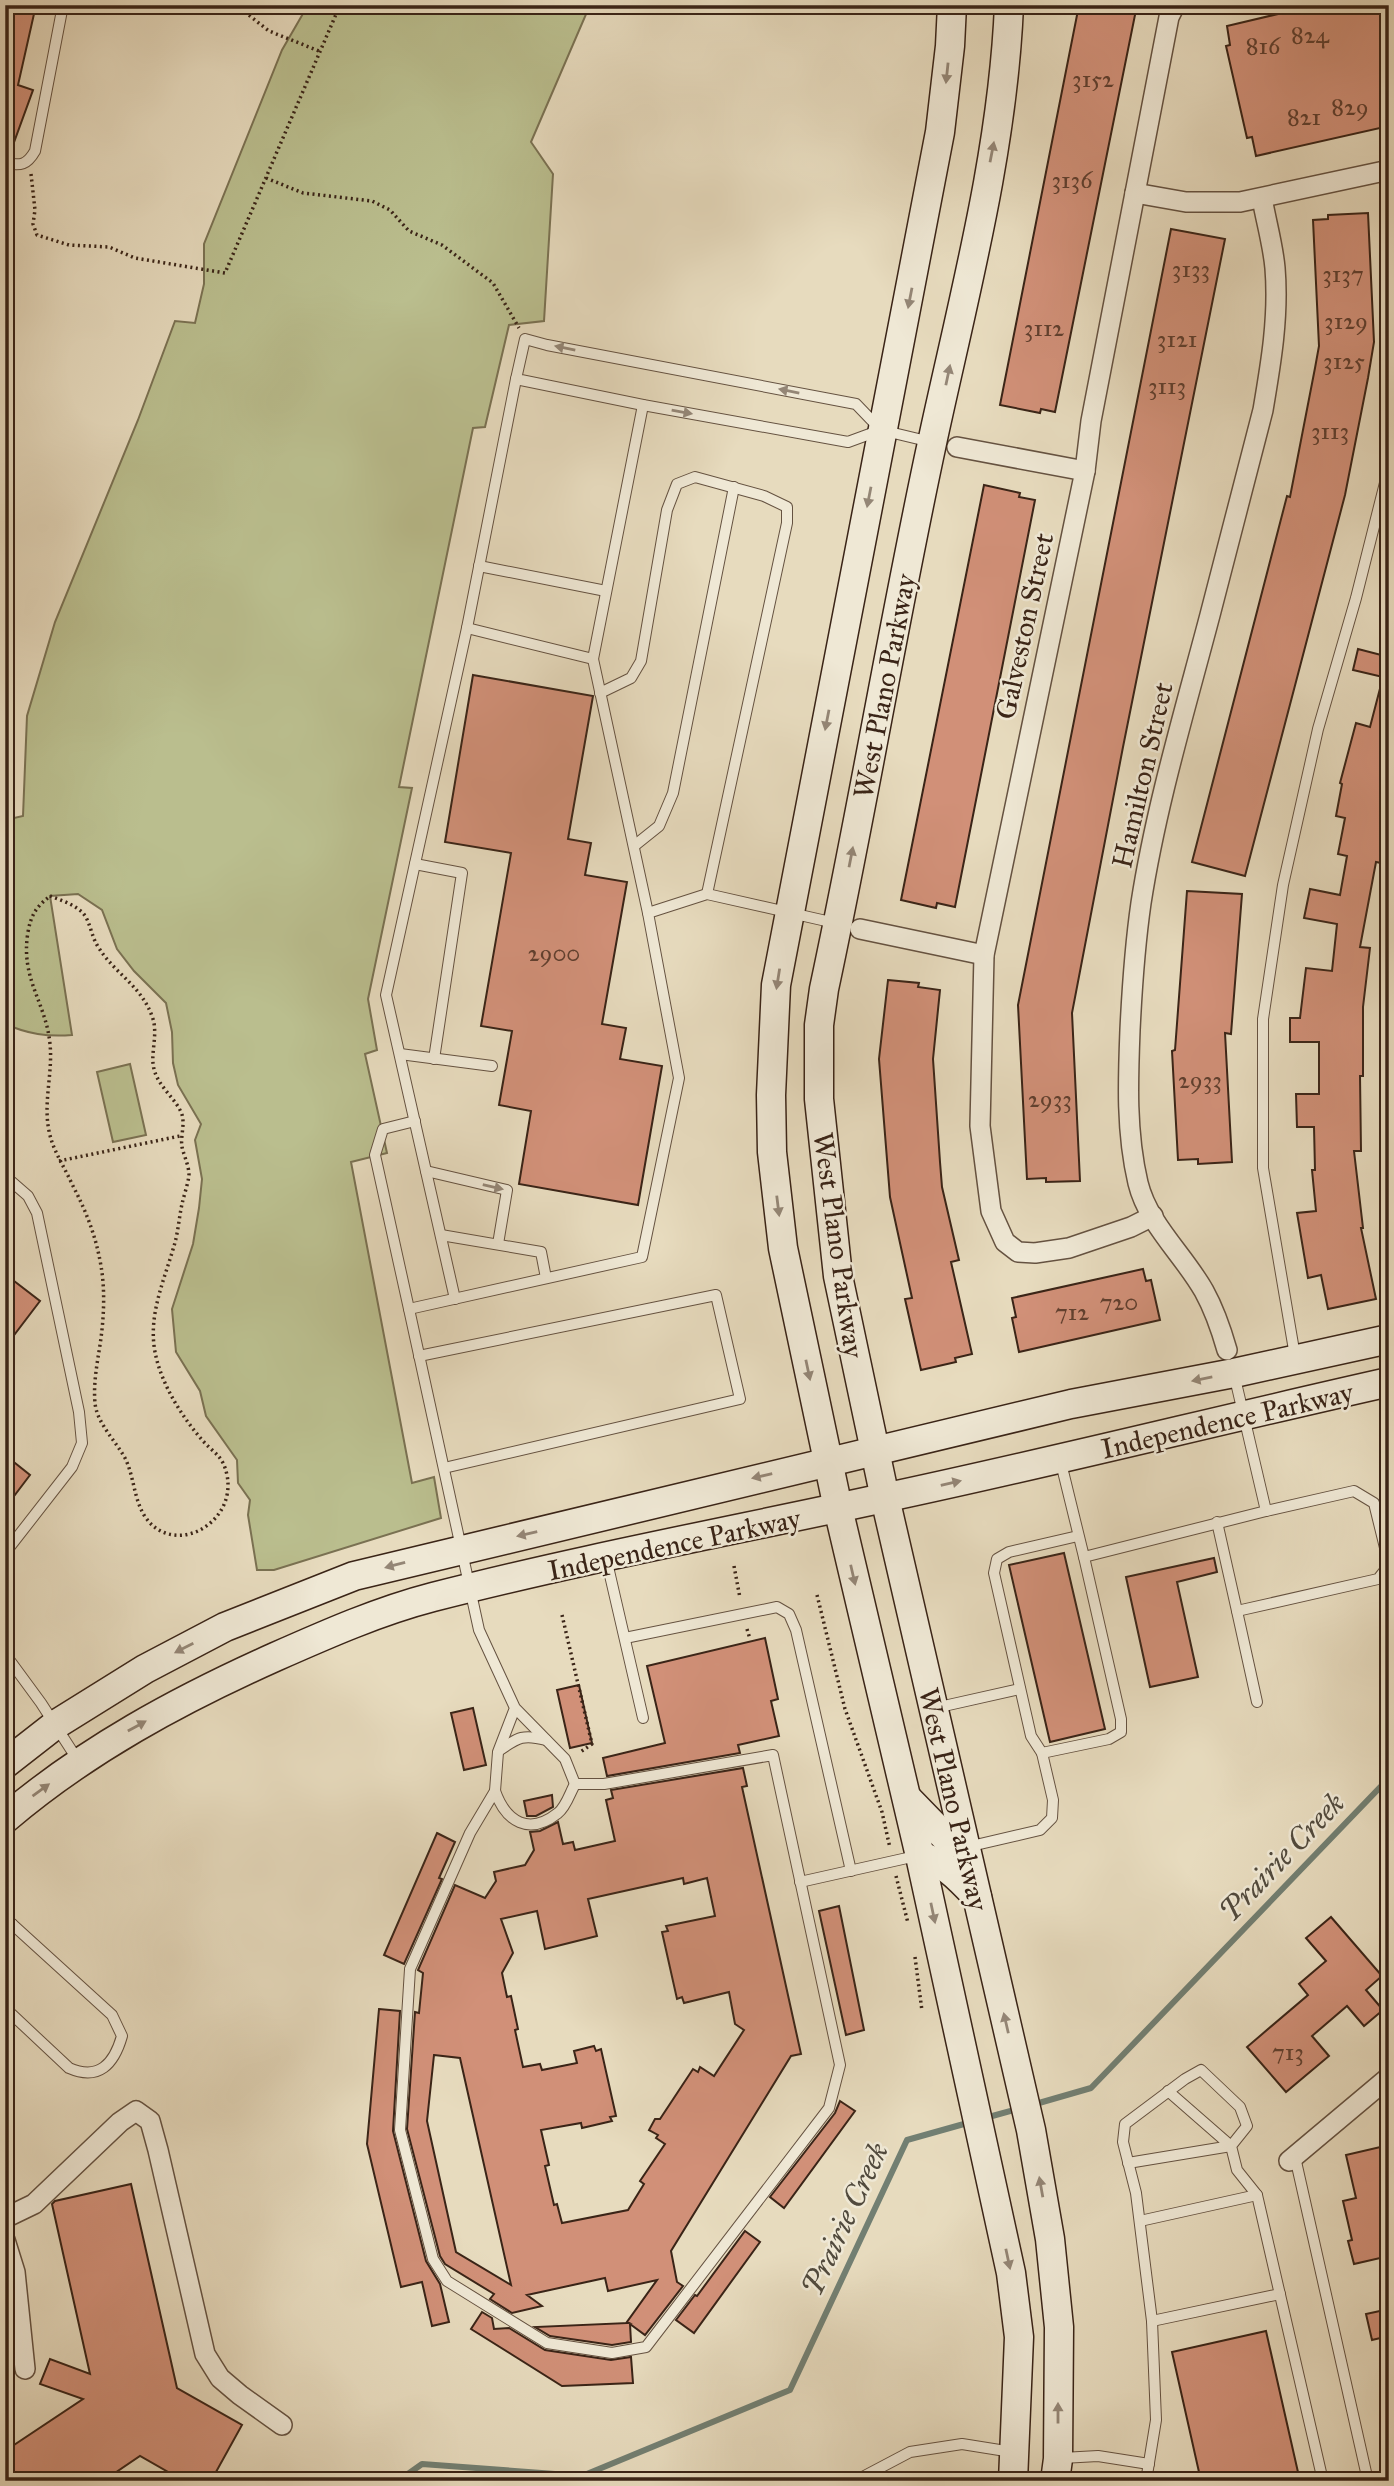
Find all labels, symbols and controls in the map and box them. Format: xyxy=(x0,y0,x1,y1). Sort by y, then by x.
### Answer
house number: 824 xyxy=(1291,20,1330,50)
house number: 816 xyxy=(1246,31,1281,61)
one-way arrow xyxy=(941,62,952,84)
house number: 3152 xyxy=(1072,64,1114,94)
house number: 829 xyxy=(1331,92,1369,122)
house number: 821 xyxy=(1287,102,1321,132)
one-way arrow xyxy=(987,141,998,163)
house number: 3136 xyxy=(1052,165,1093,195)
house number: 3133 xyxy=(1172,254,1210,284)
house number: 3137 xyxy=(1322,259,1364,289)
one-way arrow xyxy=(904,287,915,309)
house number: 3129 xyxy=(1324,306,1368,336)
house number: 3112 xyxy=(1024,313,1064,343)
house number: 3121 xyxy=(1157,324,1197,354)
one-way arrow xyxy=(554,343,576,354)
house number: 3125 xyxy=(1323,346,1365,376)
one-way arrow xyxy=(942,364,953,386)
house number: 3113 xyxy=(1148,371,1186,401)
one-way arrow xyxy=(778,385,800,396)
one-way arrow xyxy=(671,407,693,418)
house number: 3113 xyxy=(1311,416,1349,446)
one-way arrow xyxy=(863,486,874,508)
street label: Galveston Street xyxy=(988,530,1061,722)
street label: West Plano Parkway xyxy=(846,570,924,801)
street label: Hamilton Street xyxy=(1104,679,1181,871)
one-way arrow xyxy=(821,709,832,731)
one-way arrow xyxy=(846,846,857,868)
house number: 2900 xyxy=(528,938,580,968)
one-way arrow xyxy=(772,968,783,990)
house number: 2933 xyxy=(1178,1065,1222,1095)
house number: 2933 xyxy=(1028,1084,1072,1114)
street label: West Plano Parkway xyxy=(805,1130,872,1361)
one-way arrow xyxy=(482,1182,504,1193)
one-way arrow xyxy=(773,1195,784,1217)
house number: 720 xyxy=(1100,1287,1138,1317)
house number: 712 xyxy=(1055,1297,1089,1327)
one-way arrow xyxy=(803,1359,814,1381)
street label: Independence Parkway xyxy=(1098,1374,1357,1467)
one-way arrow xyxy=(1191,1374,1213,1385)
one-way arrow xyxy=(750,1471,772,1482)
one-way arrow xyxy=(940,1478,962,1489)
street label: Independence Parkway xyxy=(545,1500,805,1588)
one-way arrow xyxy=(516,1529,538,1540)
one-way arrow xyxy=(384,1560,406,1571)
one-way arrow xyxy=(848,1564,859,1586)
one-way arrow xyxy=(174,1642,194,1654)
street label: West Plano Parkway xyxy=(911,1684,996,1915)
one-way arrow xyxy=(127,1720,147,1732)
one-way arrow xyxy=(32,1783,50,1797)
water label: Prairie Creek xyxy=(1212,1785,1352,1929)
one-way arrow xyxy=(927,1902,938,1924)
one-way arrow xyxy=(1001,2012,1012,2034)
house number: 713 xyxy=(1272,2037,1304,2067)
water label: Prairie Creek xyxy=(794,2137,896,2301)
one-way arrow xyxy=(1035,2175,1046,2197)
one-way arrow xyxy=(1002,2248,1013,2270)
one-way arrow xyxy=(1052,2401,1064,2423)

